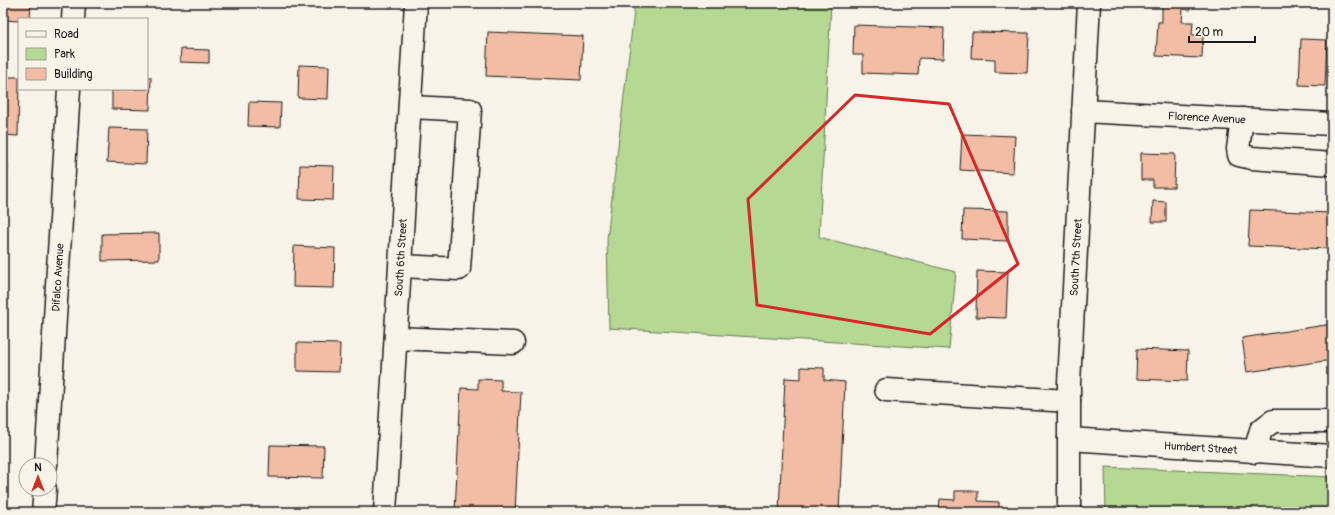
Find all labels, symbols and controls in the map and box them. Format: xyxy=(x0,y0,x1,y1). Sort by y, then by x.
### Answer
legend xyxy=(18,18,148,90)
scale bar xyxy=(1189,18,1255,44)
text: 20 m xyxy=(1195,25,1224,40)
text: Road xyxy=(54,27,79,42)
text: Park xyxy=(54,47,75,62)
text: Building xyxy=(54,67,93,82)
street label: Florence Avenue xyxy=(1168,109,1246,126)
street label: South 6th Street xyxy=(392,217,409,297)
street label: South 7th Street xyxy=(1067,218,1084,296)
street label: Difalco Avenue xyxy=(49,242,66,312)
street label: Humbert Street xyxy=(1164,439,1238,456)
north arrow xyxy=(18,457,58,497)
text: N xyxy=(34,461,42,474)

